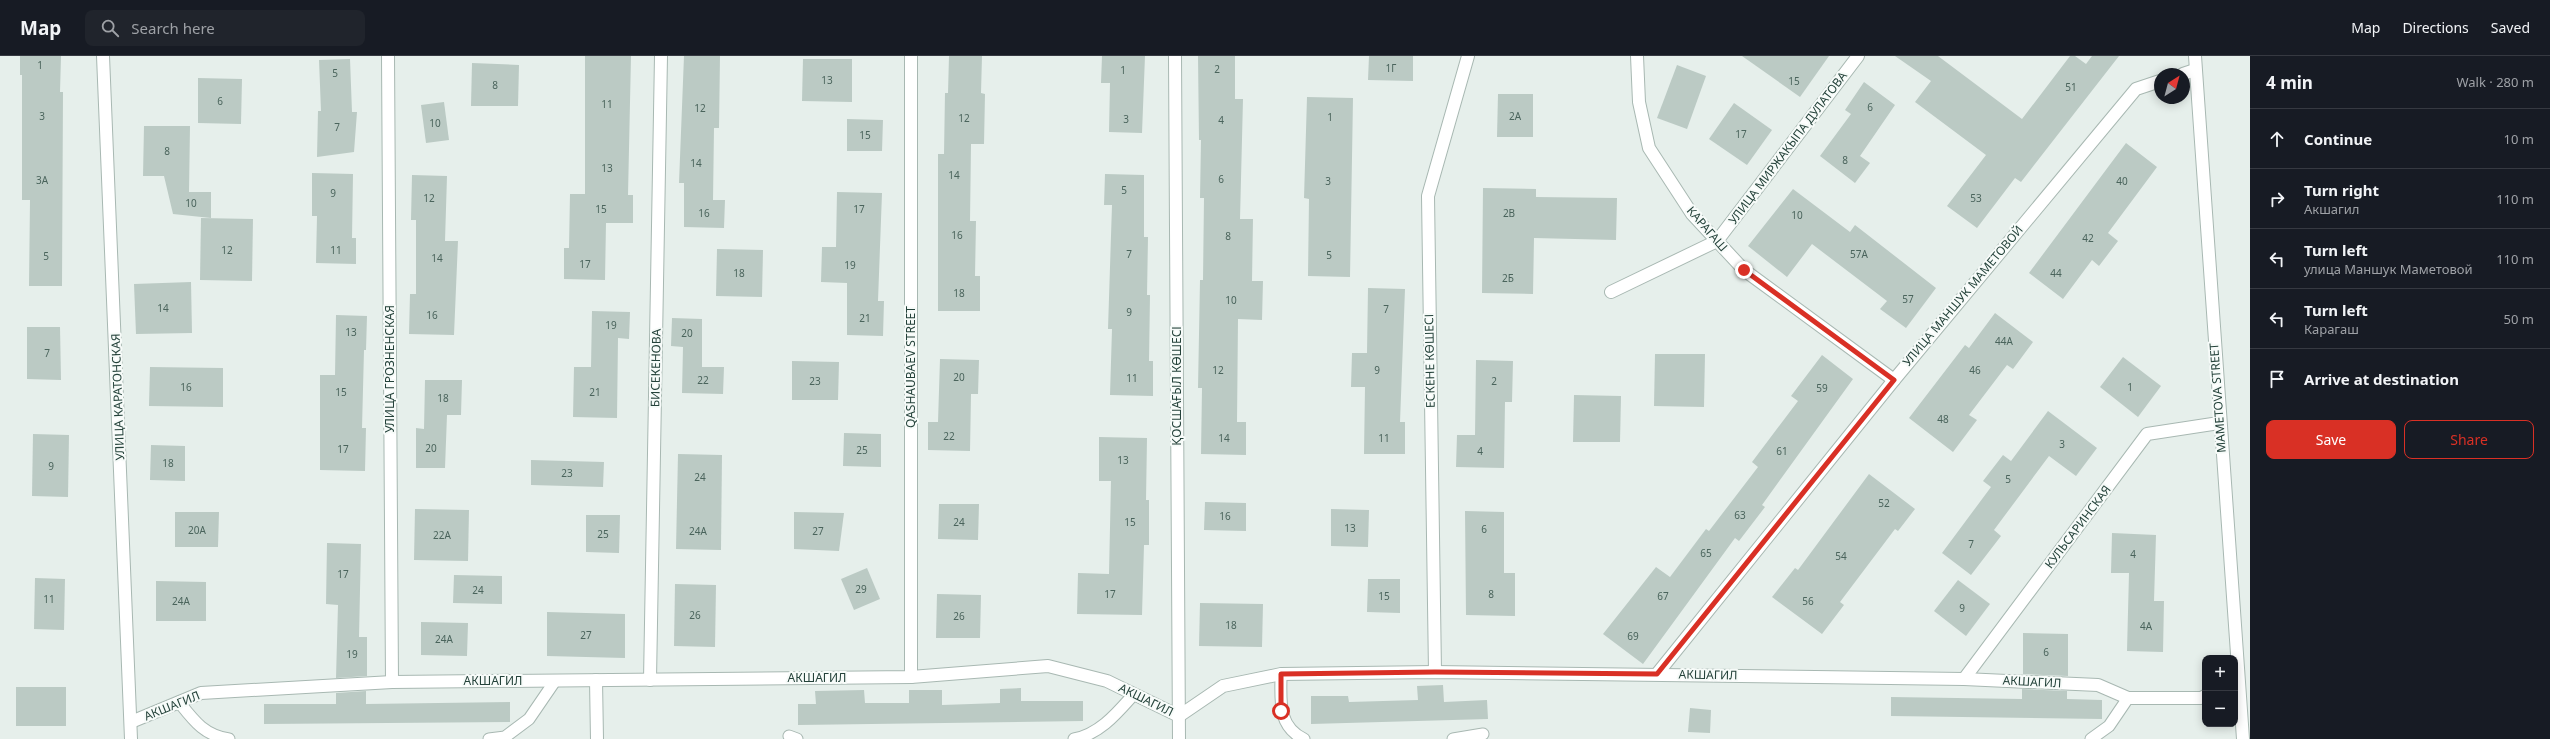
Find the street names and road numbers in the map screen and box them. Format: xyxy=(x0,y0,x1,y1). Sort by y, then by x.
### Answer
street label: УЛИЦА МИРЖАКЫПА ДУЛАТОВА xyxy=(1724,67,1851,228)
street label: КАРАГАШ xyxy=(1683,202,1732,255)
street label: УЛИЦА МАНШУК МАМЕТОВОЙ xyxy=(1899,222,2027,370)
street label: УЛИЦА ГРОЗНЕНСКАЯ xyxy=(381,305,398,433)
street label: QASHAUBAEV STREET xyxy=(902,306,919,428)
street label: ЕСКЕНЕ КӨШЕСІ xyxy=(1420,314,1439,408)
street label: ҚОСШАҒЫЛ КӨШЕСІ xyxy=(1168,326,1185,446)
street label: БИСЕКЕНОВА xyxy=(646,328,665,407)
street label: УЛИЦА КАРАТОНСКАЯ xyxy=(107,333,128,461)
street label: MAMETOVA STREET xyxy=(2205,342,2230,454)
street label: КУЛЬСАРИНСКАЯ xyxy=(2041,481,2115,572)
street label: АКШАГИЛ xyxy=(1678,665,1738,684)
street label: АКШАГИЛ xyxy=(788,669,846,686)
street label: АКШАГИЛ xyxy=(2002,671,2062,692)
street label: АКШАГИЛ xyxy=(464,672,522,689)
street label: АКШАГИЛ xyxy=(1116,679,1176,720)
street label: АКШАГИЛ xyxy=(141,687,202,724)

